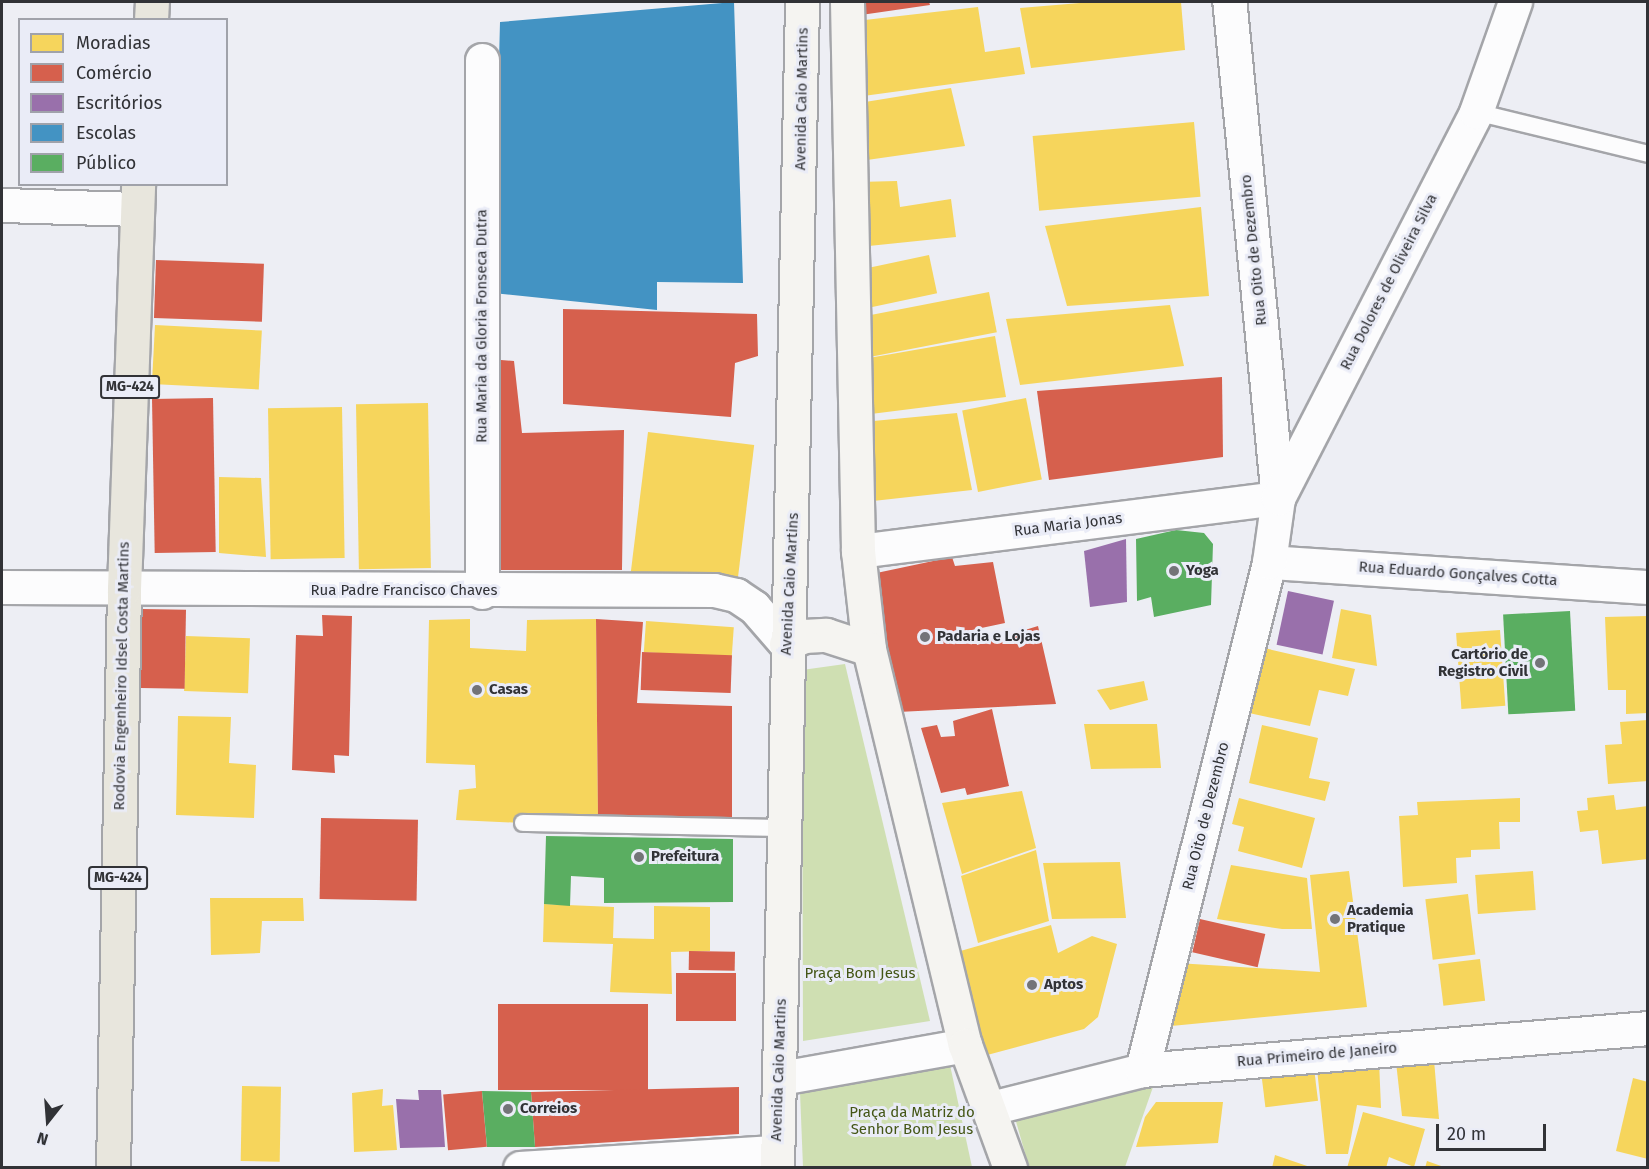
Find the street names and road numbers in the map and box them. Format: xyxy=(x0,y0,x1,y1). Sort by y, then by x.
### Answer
street label: Avenida Caio Martins xyxy=(792,28,812,170)
street label: Rua Oito de Dezembro xyxy=(1237,174,1271,326)
street label: Rua Dolores de Oliveira Silva xyxy=(1337,191,1441,373)
street label: Rua Maria da Gloria Fonseca Dutra xyxy=(473,209,491,443)
road number: MG-424 xyxy=(100,376,160,398)
street label: Rua Maria Jonas xyxy=(1013,509,1123,541)
street label: Avenida Caio Martins xyxy=(777,512,803,656)
street label: Rodovia Engenheiro Idsel Costa Martins xyxy=(111,541,133,811)
street label: Rua Eduardo Gonçalves Cotta xyxy=(1358,558,1558,590)
street label: Rua Padre Francisco Chaves xyxy=(311,582,497,600)
street label: Rua Oito de Dezembro xyxy=(1179,740,1233,892)
road number: MG-424 xyxy=(88,867,148,889)
street label: Avenida Caio Martins xyxy=(768,998,790,1142)
street label: Rua Primeiro de Janeiro xyxy=(1236,1039,1398,1071)

